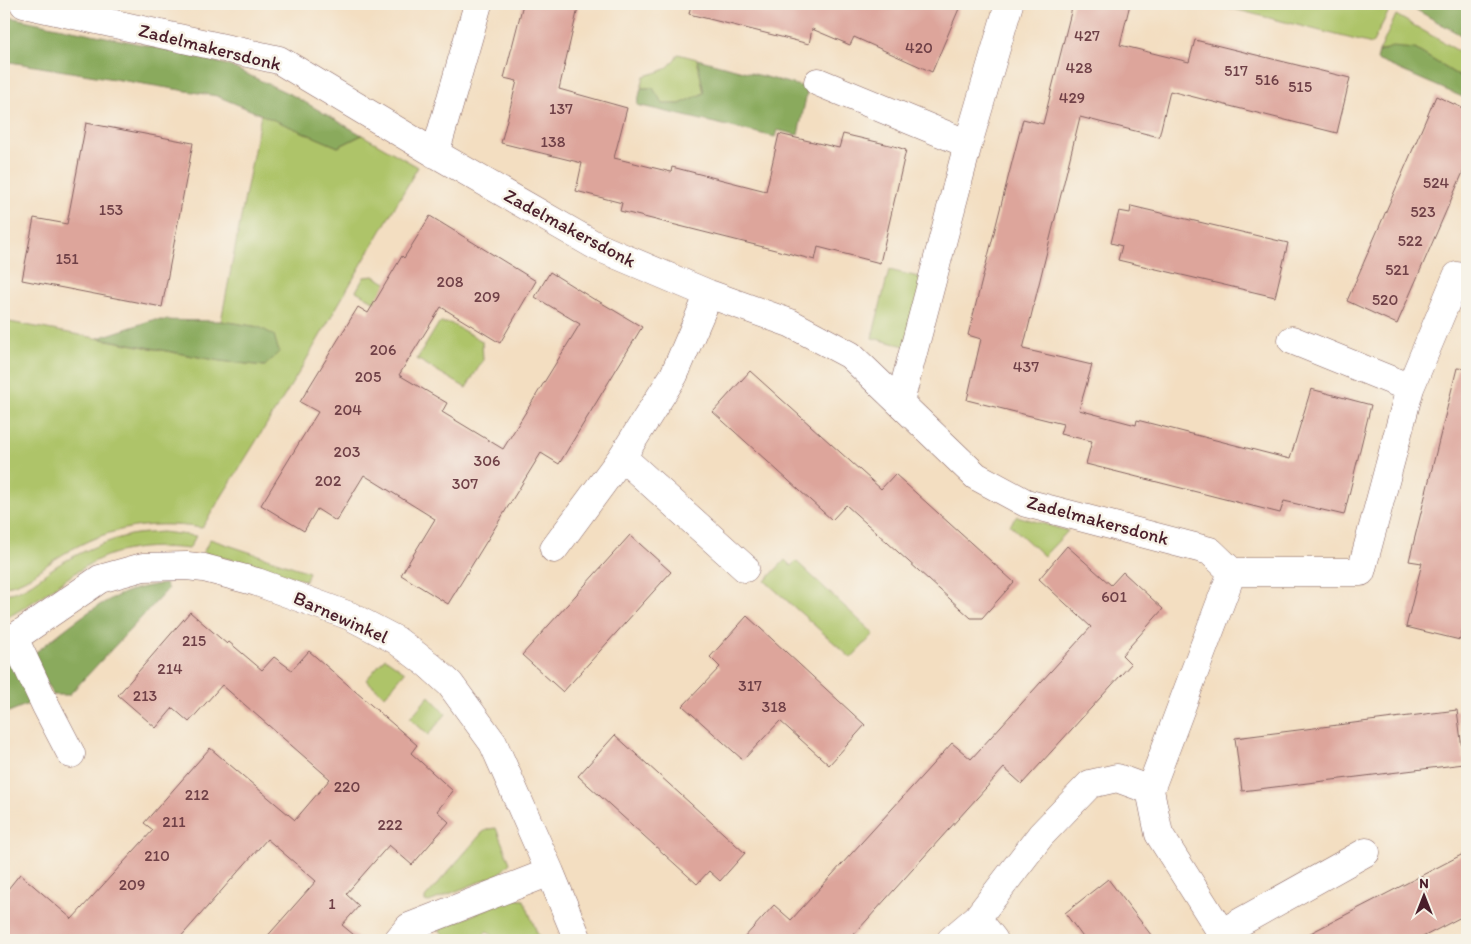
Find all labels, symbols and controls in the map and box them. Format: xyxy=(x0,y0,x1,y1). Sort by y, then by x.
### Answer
street label: Zadelmakersdonk xyxy=(136,18,284,76)
house number: 427 xyxy=(1074,26,1100,45)
house number: 420 xyxy=(905,38,933,57)
house number: 428 xyxy=(1066,58,1093,77)
house number: 517 xyxy=(1224,61,1248,80)
house number: 516 xyxy=(1255,70,1279,89)
house number: 515 xyxy=(1288,77,1312,96)
house number: 429 xyxy=(1059,88,1085,107)
house number: 137 xyxy=(549,99,573,118)
house number: 138 xyxy=(541,132,566,151)
house number: 524 xyxy=(1423,173,1450,192)
street label: Zadelmakersdonk xyxy=(500,184,640,273)
house number: 153 xyxy=(99,200,124,219)
house number: 523 xyxy=(1410,202,1436,221)
house number: 522 xyxy=(1397,231,1423,250)
house number: 151 xyxy=(55,249,79,268)
house number: 521 xyxy=(1385,260,1410,279)
house number: 208 xyxy=(436,272,464,291)
house number: 209 xyxy=(474,287,500,306)
house number: 520 xyxy=(1372,290,1398,309)
house number: 206 xyxy=(370,340,396,359)
house number: 437 xyxy=(1013,357,1039,376)
house number: 205 xyxy=(355,367,381,386)
house number: 204 xyxy=(334,400,362,419)
house number: 203 xyxy=(334,442,361,461)
house number: 306 xyxy=(473,451,501,470)
house number: 202 xyxy=(315,471,342,490)
house number: 307 xyxy=(452,474,478,493)
street label: Zadelmakersdonk xyxy=(1025,490,1172,550)
street label: Barnewinkel xyxy=(290,586,393,648)
house number: 601 xyxy=(1101,587,1127,606)
house number: 215 xyxy=(182,631,206,650)
house number: 214 xyxy=(157,659,183,678)
house number: 317 xyxy=(738,676,762,695)
house number: 213 xyxy=(133,686,158,705)
house number: 318 xyxy=(762,697,787,716)
house number: 220 xyxy=(334,777,360,796)
house number: 212 xyxy=(185,785,210,804)
house number: 211 xyxy=(162,812,186,831)
house number: 222 xyxy=(377,815,403,834)
house number: 210 xyxy=(144,846,170,865)
north arrow xyxy=(1398,872,1448,922)
house number: 209 xyxy=(119,875,145,894)
text: N xyxy=(1419,875,1429,892)
house number: 1 xyxy=(328,894,336,913)

